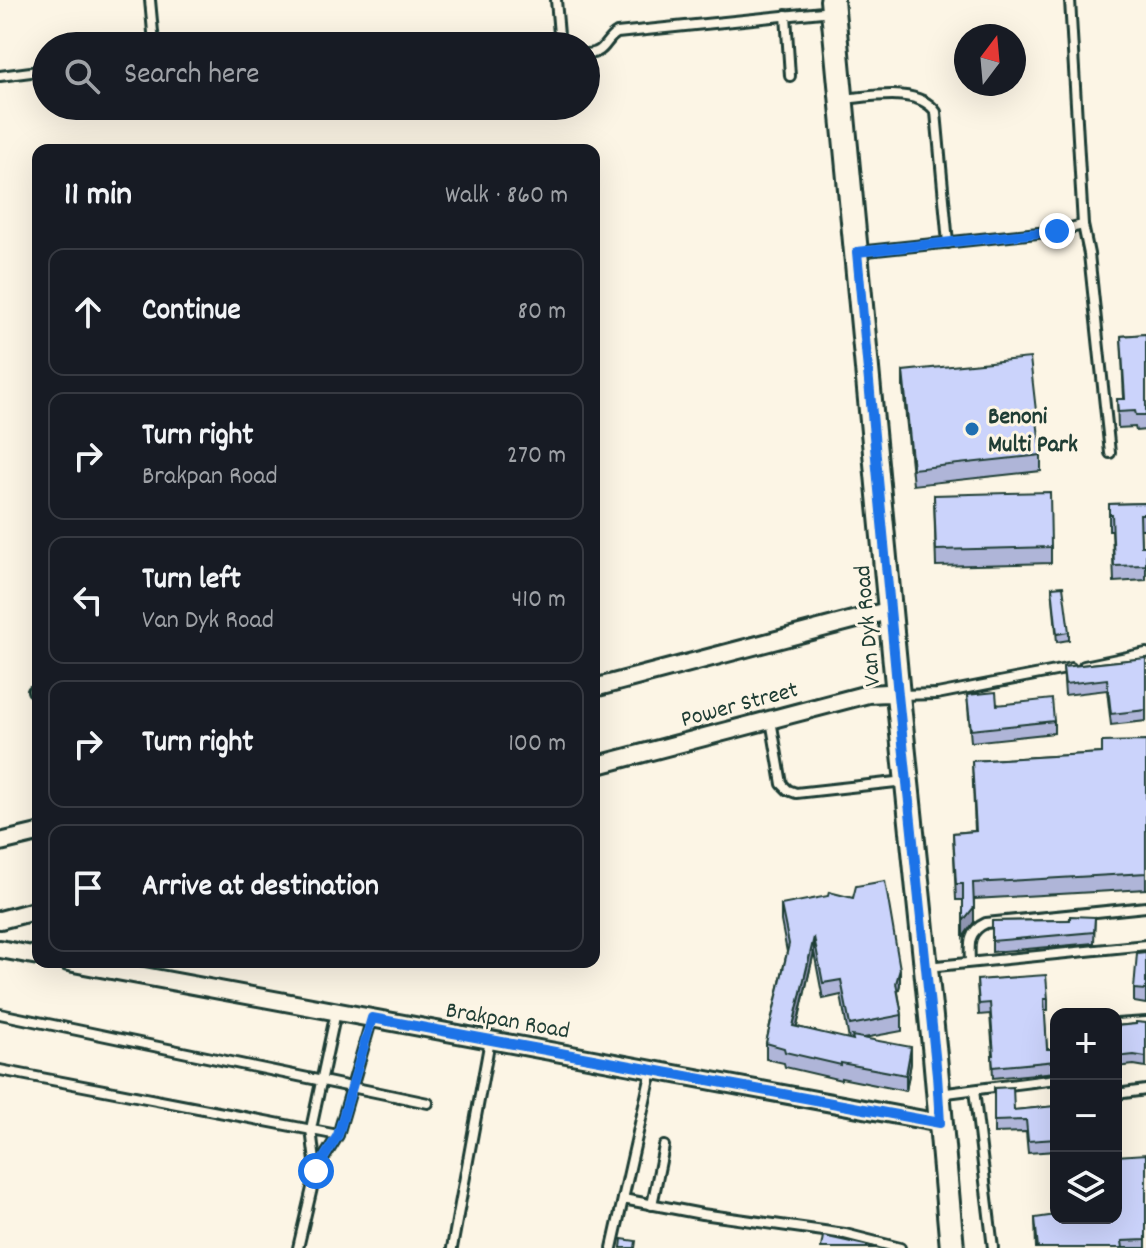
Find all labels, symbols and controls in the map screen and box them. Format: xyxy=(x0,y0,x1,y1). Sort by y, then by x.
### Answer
north arrow xyxy=(954,24,1026,96)
search box xyxy=(32,32,600,120)
icon: search xyxy=(60,54,104,98)
text: Search here xyxy=(124,55,260,98)
text: 11 min xyxy=(64,172,132,221)
text: Walk · 860 m xyxy=(445,178,568,215)
route end xyxy=(1039,213,1075,249)
icon: ahead xyxy=(66,290,110,334)
text: Continue xyxy=(142,291,241,334)
text: 80 m xyxy=(518,294,566,331)
place label: Benoni Multi Park xyxy=(988,401,1078,463)
text: Turn right xyxy=(142,416,253,459)
marker: Benoni Multi Park xyxy=(963,420,981,438)
icon: right xyxy=(66,434,110,478)
text: 270 m xyxy=(507,438,566,475)
text: Brakpan Road xyxy=(142,459,278,496)
text: Turn left xyxy=(142,560,241,603)
street label: Van Dyk Road xyxy=(847,564,891,688)
icon: left xyxy=(66,578,110,622)
text: 410 m xyxy=(512,582,566,619)
text: Van Dyk Road xyxy=(142,603,274,640)
street label: Power Street xyxy=(677,674,802,738)
icon: right xyxy=(66,722,110,766)
text: Turn right xyxy=(142,723,253,766)
text: 100 m xyxy=(508,726,566,763)
icon: arrive xyxy=(66,866,110,910)
text: Arrive at destination xyxy=(142,867,379,910)
street label: Brakpan Road xyxy=(443,994,572,1050)
map controls xyxy=(1050,1008,1122,1224)
button: + xyxy=(1050,1008,1122,1080)
button: − xyxy=(1050,1080,1122,1152)
button: layers xyxy=(1050,1152,1122,1224)
route start xyxy=(298,1153,334,1189)

